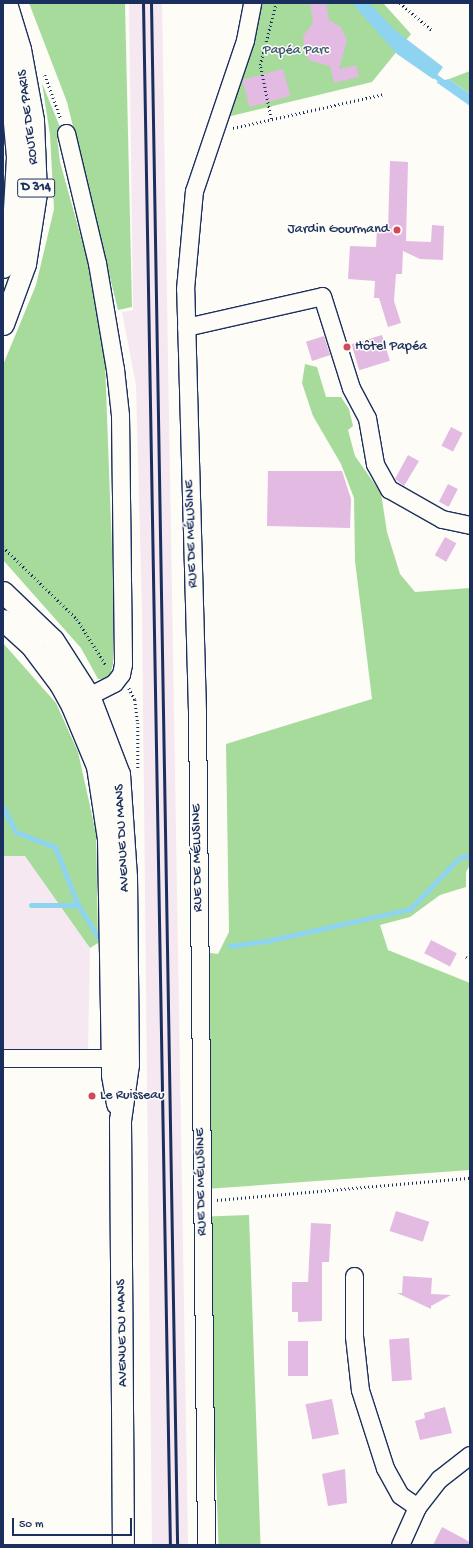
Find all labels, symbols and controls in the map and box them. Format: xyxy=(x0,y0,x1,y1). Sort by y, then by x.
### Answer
park label: Papéa Parc xyxy=(263,43,329,59)
street label: ROUTE DE PARIS xyxy=(15,69,43,165)
road number: D 314 xyxy=(17,177,55,199)
place label: Jardin Gourmand xyxy=(287,222,389,238)
marker: Jardin Gourmand xyxy=(392,225,402,235)
place label: Hôtel Papéa xyxy=(355,339,427,355)
marker: Hôtel Papéa xyxy=(342,342,352,352)
street label: RUE DE MÉLUSINE xyxy=(182,480,202,588)
street label: AVENUE DU MANS xyxy=(112,784,134,892)
street label: RUE DE MÉLUSINE xyxy=(189,804,207,912)
place label: Le Ruisseau xyxy=(100,1088,164,1104)
marker: Le Ruisseau xyxy=(87,1091,97,1101)
street label: RUE DE MÉLUSINE xyxy=(193,1128,211,1236)
street label: AVENUE DU MANS xyxy=(114,1279,132,1387)
scale bar xyxy=(14,1510,134,1536)
text: 50 m xyxy=(19,1518,44,1532)

